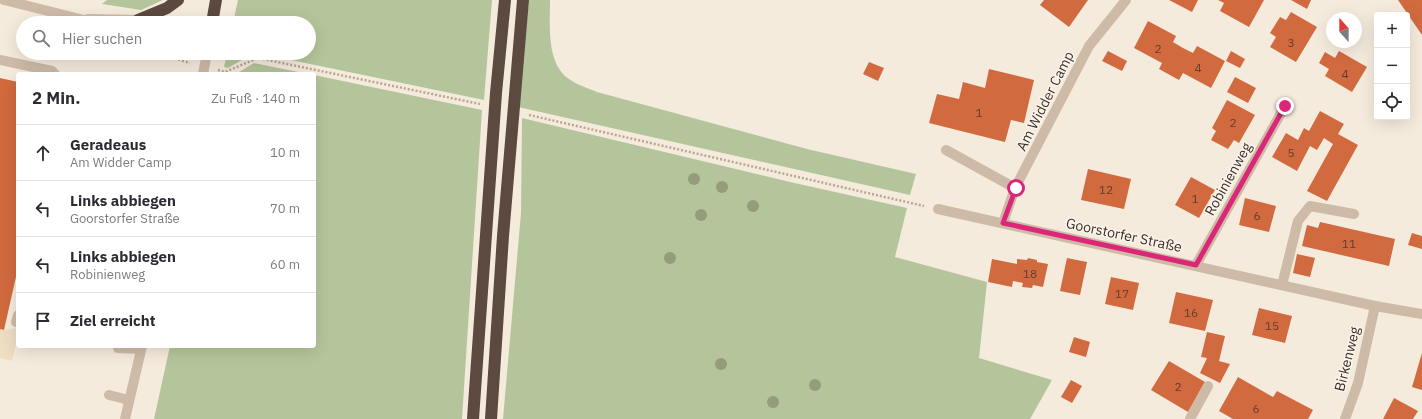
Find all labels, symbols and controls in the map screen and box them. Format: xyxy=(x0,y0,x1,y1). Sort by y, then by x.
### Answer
north arrow xyxy=(1326,12,1362,48)
map controls xyxy=(1374,12,1410,120)
button: + xyxy=(1374,12,1410,48)
search box xyxy=(16,16,316,60)
icon: search xyxy=(30,27,52,49)
text: Hier suchen xyxy=(62,29,142,48)
house number: 3 xyxy=(1287,35,1295,50)
house number: 2 xyxy=(1154,41,1162,56)
street label: Am Widder Camp xyxy=(1012,48,1078,154)
button: − xyxy=(1374,48,1410,84)
house number: 4 xyxy=(1194,60,1202,75)
house number: 4 xyxy=(1341,66,1349,81)
button: locate xyxy=(1374,84,1410,120)
text: 2 Min. xyxy=(32,87,80,109)
text: Zu Fuß · 140 m xyxy=(211,90,300,107)
route end xyxy=(1276,97,1294,115)
house number: 1 xyxy=(975,105,983,120)
house number: 2 xyxy=(1229,115,1237,130)
text: Geradeaus xyxy=(70,135,146,154)
street label: Robinienweg xyxy=(1200,139,1256,219)
icon: ahead xyxy=(32,142,54,164)
text: 10 m xyxy=(270,144,300,161)
house number: 5 xyxy=(1287,145,1295,160)
text: Am Widder Camp xyxy=(70,154,172,171)
route start xyxy=(1007,179,1025,197)
house number: 12 xyxy=(1099,182,1113,197)
text: Links abbiegen xyxy=(70,191,176,210)
house number: 1 xyxy=(1191,191,1199,206)
icon: left xyxy=(32,198,54,220)
text: 70 m xyxy=(270,200,300,217)
house number: 6 xyxy=(1253,208,1261,223)
text: Goorstorfer Straße xyxy=(70,210,180,227)
street label: Goorstorfer Straße xyxy=(1064,214,1184,256)
house number: 11 xyxy=(1342,236,1356,251)
text: Links abbiegen xyxy=(70,247,176,266)
icon: left xyxy=(32,254,54,276)
text: 60 m xyxy=(270,256,300,273)
text: Robinienweg xyxy=(70,266,145,283)
house number: 18 xyxy=(1023,266,1037,281)
house number: 17 xyxy=(1115,286,1129,301)
house number: 16 xyxy=(1184,305,1198,320)
icon: arrive xyxy=(32,310,54,332)
text: Ziel erreicht xyxy=(70,311,156,330)
house number: 15 xyxy=(1265,318,1279,333)
street label: Birkenweg xyxy=(1330,324,1364,393)
house number: 2 xyxy=(1174,379,1182,394)
house number: 6 xyxy=(1252,401,1260,416)

